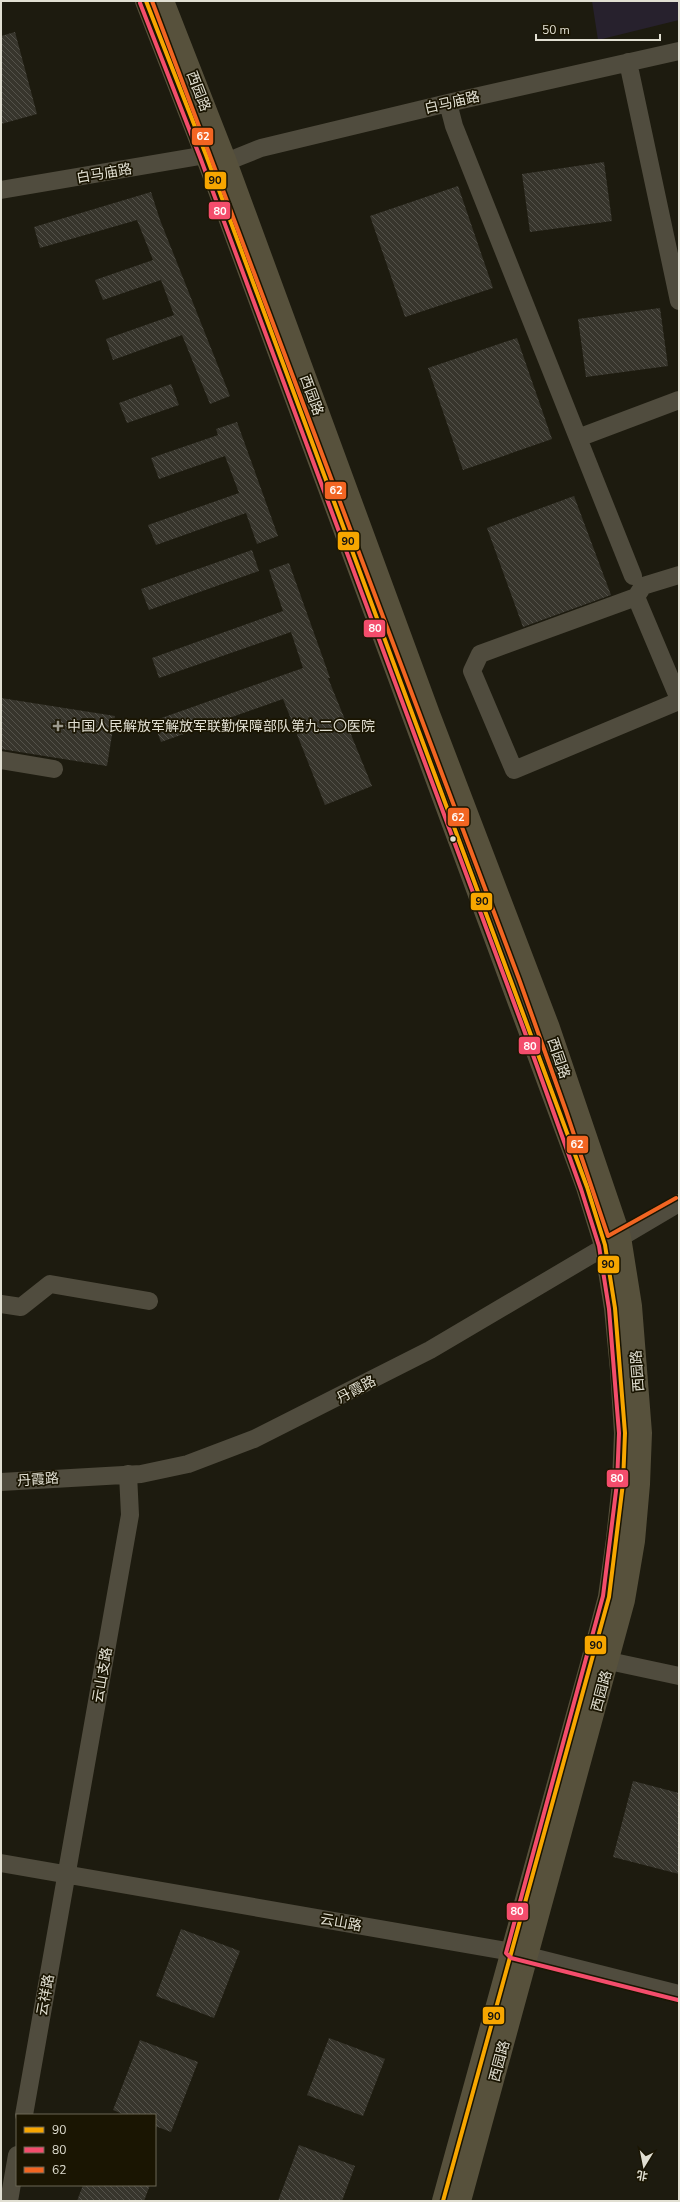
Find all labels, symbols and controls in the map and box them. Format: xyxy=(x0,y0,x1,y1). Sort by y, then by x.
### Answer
scale bar xyxy=(536,16,660,42)
text: 50 m xyxy=(542,22,570,38)
street label: 西园路 xyxy=(182,68,215,114)
street label: 白马庙路 xyxy=(423,87,482,118)
line badge: 62 xyxy=(191,127,214,146)
text: 62 xyxy=(196,129,210,144)
street label: 白马庙路 xyxy=(75,159,133,188)
line badge: 90 xyxy=(204,171,227,190)
text: 90 xyxy=(208,173,222,188)
line badge: 80 xyxy=(208,201,231,220)
text: 80 xyxy=(213,204,227,219)
street label: 西园路 xyxy=(295,372,328,418)
line badge: 62 xyxy=(324,481,347,500)
text: 62 xyxy=(329,483,343,498)
line badge: 90 xyxy=(337,531,360,551)
text: 90 xyxy=(341,534,355,549)
line badge: 80 xyxy=(363,619,386,638)
text: 80 xyxy=(368,621,382,636)
place label: 中国人民解放军解放军联勤保障部队第九二〇医院 xyxy=(67,717,375,736)
marker: 中国人民解放军解放军联勤保障部队第九二〇医院 xyxy=(52,720,64,732)
line badge: 62 xyxy=(447,807,470,827)
text: 62 xyxy=(451,810,465,825)
unlabelled marker xyxy=(448,834,458,844)
line badge: 90 xyxy=(470,892,493,911)
text: 90 xyxy=(475,894,489,909)
street label: 西园路 xyxy=(543,1035,574,1081)
line badge: 80 xyxy=(518,1036,541,1055)
text: 80 xyxy=(523,1039,537,1054)
line badge: 62 xyxy=(566,1135,589,1154)
text: 62 xyxy=(570,1137,584,1152)
line badge: 90 xyxy=(597,1255,620,1274)
text: 90 xyxy=(601,1257,615,1272)
street label: 西园路 xyxy=(627,1349,648,1393)
street label: 丹霞路 xyxy=(333,1371,379,1408)
street label: 丹霞路 xyxy=(16,1469,60,1490)
line badge: 80 xyxy=(606,1469,629,1488)
text: 80 xyxy=(610,1471,624,1486)
line badge: 90 xyxy=(584,1635,607,1655)
text: 90 xyxy=(589,1638,603,1653)
street label: 云山支路 xyxy=(88,1646,117,1704)
street label: 西园路 xyxy=(587,1668,616,1714)
line badge: 80 xyxy=(506,1902,529,1921)
text: 80 xyxy=(510,1904,524,1919)
street label: 云山路 xyxy=(319,1909,363,1935)
street label: 云祥路 xyxy=(32,1973,58,2017)
line badge: 90 xyxy=(482,2006,505,2025)
text: 90 xyxy=(487,2009,501,2024)
street label: 西园路 xyxy=(485,2038,514,2084)
legend xyxy=(16,2114,156,2186)
text: 90 xyxy=(52,2122,66,2138)
text: 80 xyxy=(52,2142,66,2158)
north arrow xyxy=(624,2146,664,2186)
text: 62 xyxy=(52,2162,66,2178)
text: 北 xyxy=(636,2167,649,2184)

